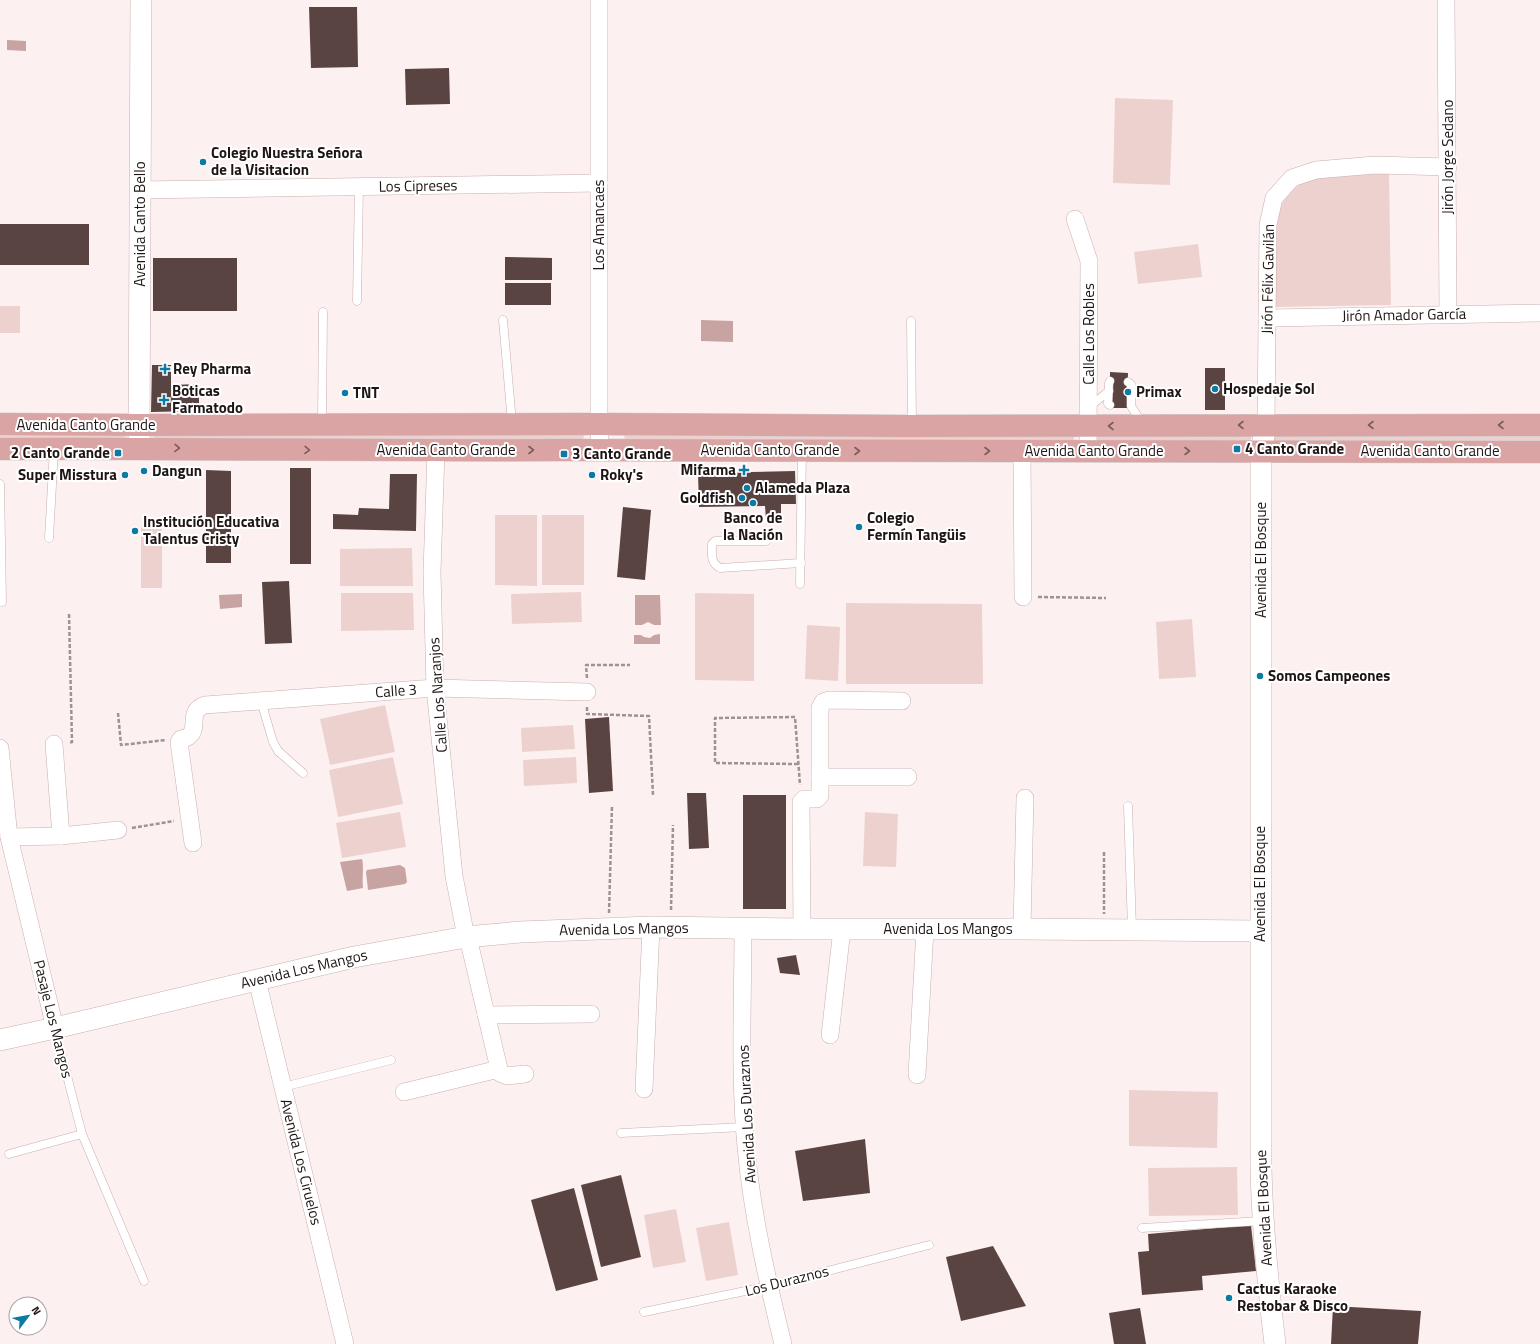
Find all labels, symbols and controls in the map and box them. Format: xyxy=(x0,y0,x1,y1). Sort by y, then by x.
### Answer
street label: Jirón Jorge Sedano xyxy=(1436,99,1459,214)
place label: Colegio Nuestra Señora de la Visitacion xyxy=(211,141,363,181)
marker: Colegio Nuestra Señora de la Visitacion xyxy=(198,157,208,167)
street label: Avenida Canto Bello xyxy=(128,161,151,287)
street label: Los Cipreses xyxy=(378,173,458,198)
street label: Los Amancaes xyxy=(587,179,610,270)
street label: Jirón Félix Gavilán xyxy=(1255,224,1280,334)
street label: Calle Los Robles xyxy=(1077,283,1100,385)
street label: Jirón Amador García xyxy=(1342,302,1467,327)
place label: Rey Pharma xyxy=(173,357,251,380)
marker: Rey Pharma xyxy=(160,364,170,374)
place label: Hospedaje Sol xyxy=(1223,377,1315,400)
place label: Boticas Farmatodo xyxy=(172,379,243,419)
place label: Primax xyxy=(1136,380,1182,403)
place label: TNT xyxy=(353,381,379,404)
marker: Hospedaje Sol xyxy=(1210,384,1220,394)
marker: Primax xyxy=(1123,387,1133,397)
marker: TNT xyxy=(340,388,350,398)
marker: Boticas Farmatodo xyxy=(159,395,169,405)
street label: Avenida Canto Grande xyxy=(16,413,156,436)
one-way arrow xyxy=(1238,421,1244,429)
one-way arrow xyxy=(1368,421,1374,429)
one-way arrow xyxy=(1498,421,1504,429)
one-way arrow xyxy=(1108,422,1114,430)
place label: 4 Canto Grande xyxy=(1245,437,1344,460)
street label: Avenida Canto Grande xyxy=(376,438,516,461)
street label: Avenida Canto Grande xyxy=(700,438,840,461)
street label: Avenida Canto Grande xyxy=(1024,439,1164,462)
street label: Avenida Canto Grande xyxy=(1360,439,1500,462)
place label: 2 Canto Grande xyxy=(11,441,110,464)
place label: 3 Canto Grande xyxy=(572,442,671,465)
one-way arrow xyxy=(174,444,180,452)
marker: 4 Canto Grande xyxy=(1232,444,1242,454)
one-way arrow xyxy=(304,446,310,454)
one-way arrow xyxy=(528,446,534,454)
one-way arrow xyxy=(854,447,860,455)
one-way arrow xyxy=(984,447,990,455)
one-way arrow xyxy=(1184,447,1190,455)
marker: 2 Canto Grande xyxy=(113,448,123,458)
marker: 3 Canto Grande xyxy=(559,449,569,459)
place label: Mifarma xyxy=(680,458,736,481)
place label: Dangun xyxy=(152,459,202,482)
place label: Super Misstura xyxy=(18,463,117,486)
place label: Roky's xyxy=(600,463,643,486)
marker: Mifarma xyxy=(739,465,749,475)
marker: Dangun xyxy=(139,466,149,476)
marker: Super Misstura xyxy=(120,470,130,480)
marker: Roky's xyxy=(587,470,597,480)
place label: Alameda Plaza xyxy=(755,476,851,499)
marker: Alameda Plaza xyxy=(742,483,752,493)
place label: Goldfish xyxy=(680,486,734,509)
marker: Goldfish xyxy=(737,493,747,503)
marker: Banco de la Nación xyxy=(748,498,758,508)
street label: Avenida El Bosque xyxy=(1249,502,1272,618)
place label: Banco de la Nación xyxy=(723,506,783,546)
place label: Colegio Fermín Tangüis xyxy=(867,506,966,546)
place label: Institución Educativa Talentus Cristy xyxy=(143,510,280,550)
marker: Colegio Fermín Tangüis xyxy=(854,522,864,532)
marker: Institución Educativa Talentus Cristy xyxy=(130,526,140,536)
street label: Calle Los Naranjos xyxy=(422,637,453,753)
place label: Somos Campeones xyxy=(1268,664,1390,687)
marker: Somos Campeones xyxy=(1255,671,1265,681)
street label: Calle 3 xyxy=(374,678,418,703)
street label: Avenida El Bosque xyxy=(1248,826,1271,942)
street label: Avenida Los Mangos xyxy=(559,916,689,941)
street label: Avenida Los Mangos xyxy=(883,917,1013,940)
street label: Avenida Los Mangos xyxy=(238,943,370,994)
street label: Pasaje Los Mangos xyxy=(28,957,79,1080)
street label: Avenida Los Duraznos xyxy=(731,1044,762,1184)
street label: Avenida Los Ciruelos xyxy=(275,1096,328,1227)
street label: Avenida El Bosque xyxy=(1249,1149,1278,1267)
street label: Los Duraznos xyxy=(743,1259,831,1302)
place label: Cactus Karaoke Restobar & Disco xyxy=(1237,1277,1348,1317)
marker: Cactus Karaoke Restobar & Disco xyxy=(1224,1293,1234,1303)
north arrow xyxy=(8,1296,48,1336)
text: N xyxy=(28,1303,45,1318)

